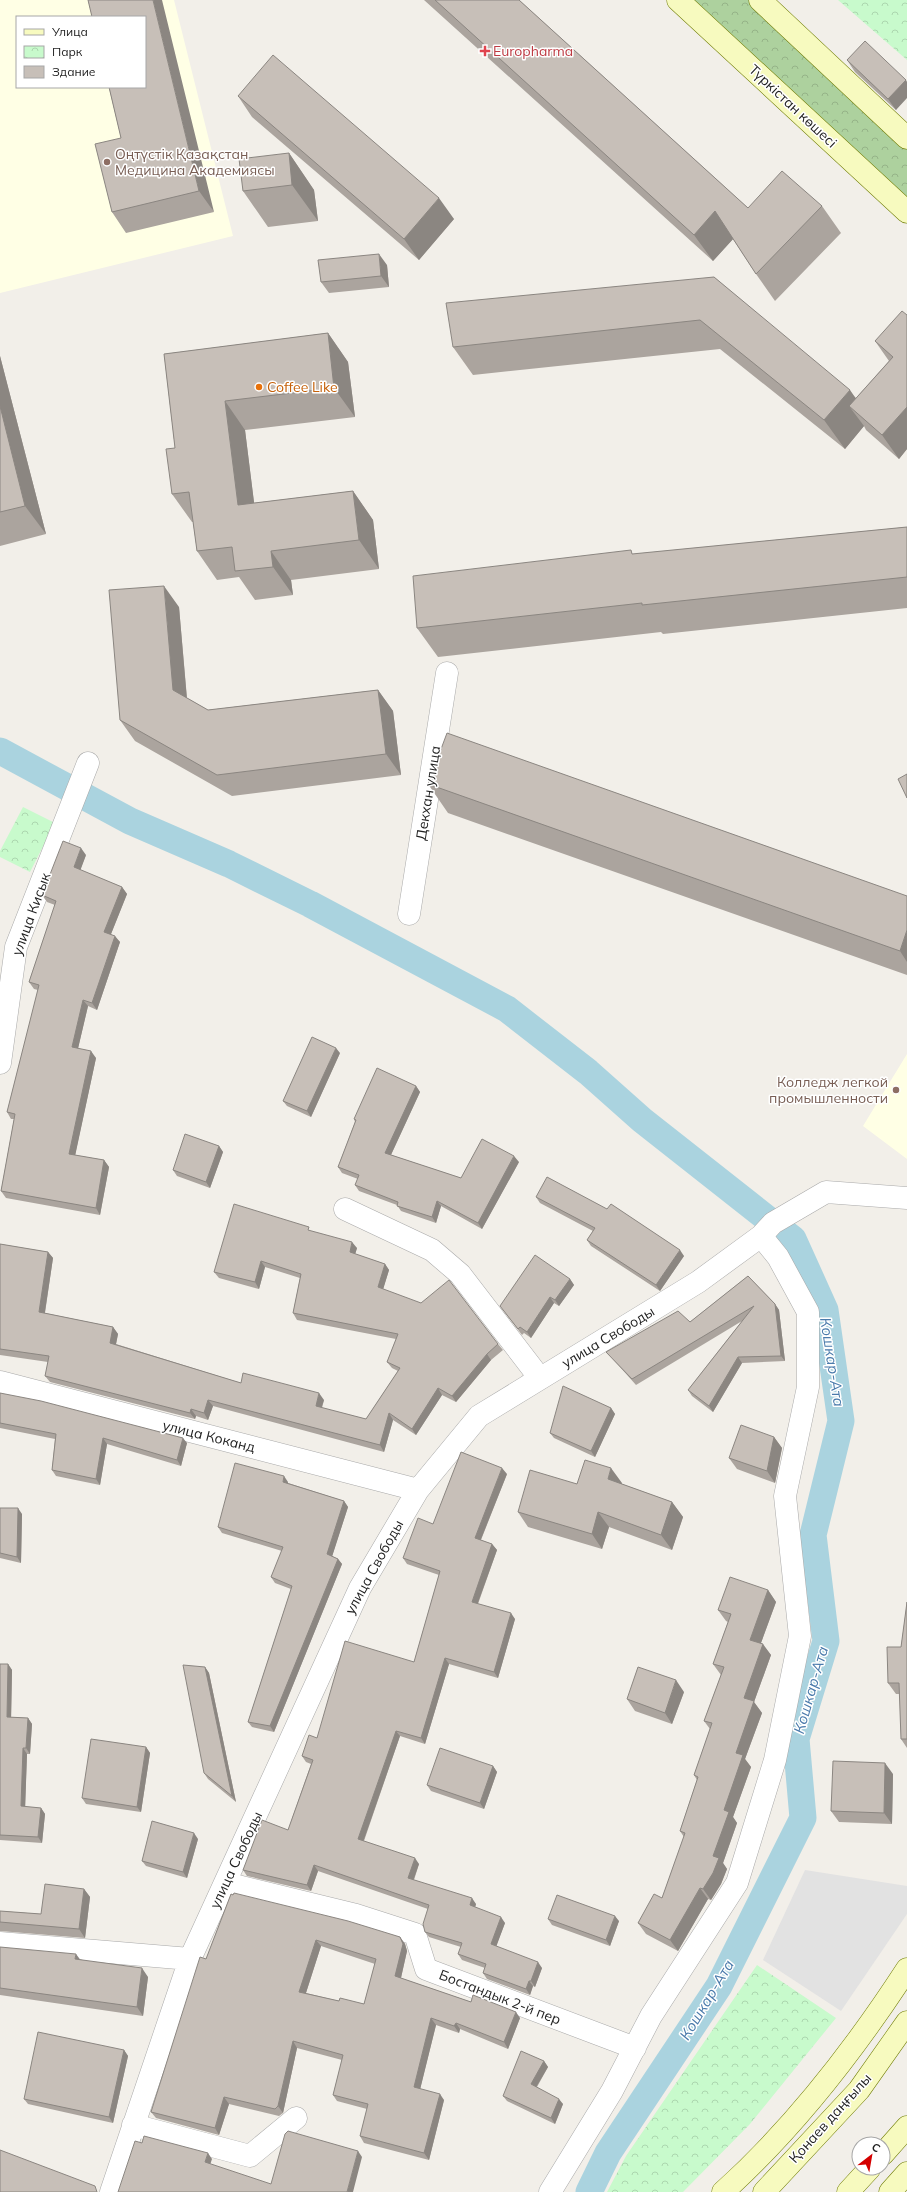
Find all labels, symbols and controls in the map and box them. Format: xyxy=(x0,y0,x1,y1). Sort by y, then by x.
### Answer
legend xyxy=(16,16,146,88)
text: Улица xyxy=(51,24,88,39)
place label: Europharma xyxy=(493,42,573,60)
text: Парк xyxy=(52,44,83,59)
marker: Europharma xyxy=(480,46,490,56)
street label: Түркістан көшесі xyxy=(745,61,841,151)
text: Здание xyxy=(52,64,96,79)
place label: Оңтүстік Қазақстан Медицина Академиясы xyxy=(115,145,275,179)
marker: Оңтүстік Қазақстан Медицина Академиясы xyxy=(102,157,112,167)
place label: Coffee Like xyxy=(267,378,338,396)
marker: Coffee Like xyxy=(254,382,264,392)
street label: Декхан улица xyxy=(412,744,444,842)
street label: улица Кисык xyxy=(8,870,54,958)
place label: Колледж легкой промышленности xyxy=(769,1073,888,1107)
marker: Колледж легкой промышленности xyxy=(891,1085,901,1095)
street label: улица Свободы xyxy=(558,1302,658,1372)
water label: Кошкар-Ата xyxy=(816,1316,849,1408)
street label: улица Коканд xyxy=(161,1416,258,1456)
street label: улица Свободы xyxy=(341,1517,407,1617)
water label: Кошкар-Ата xyxy=(789,1644,832,1736)
street label: улица Свободы xyxy=(206,1809,266,1911)
water label: Кошкар-Ата xyxy=(675,1956,738,2043)
street label: Бостандык 2-й пер xyxy=(437,1965,563,2029)
street label: Қонаев даңғылы xyxy=(785,2069,875,2167)
north arrow xyxy=(851,2136,891,2176)
text: С xyxy=(869,2139,883,2156)

